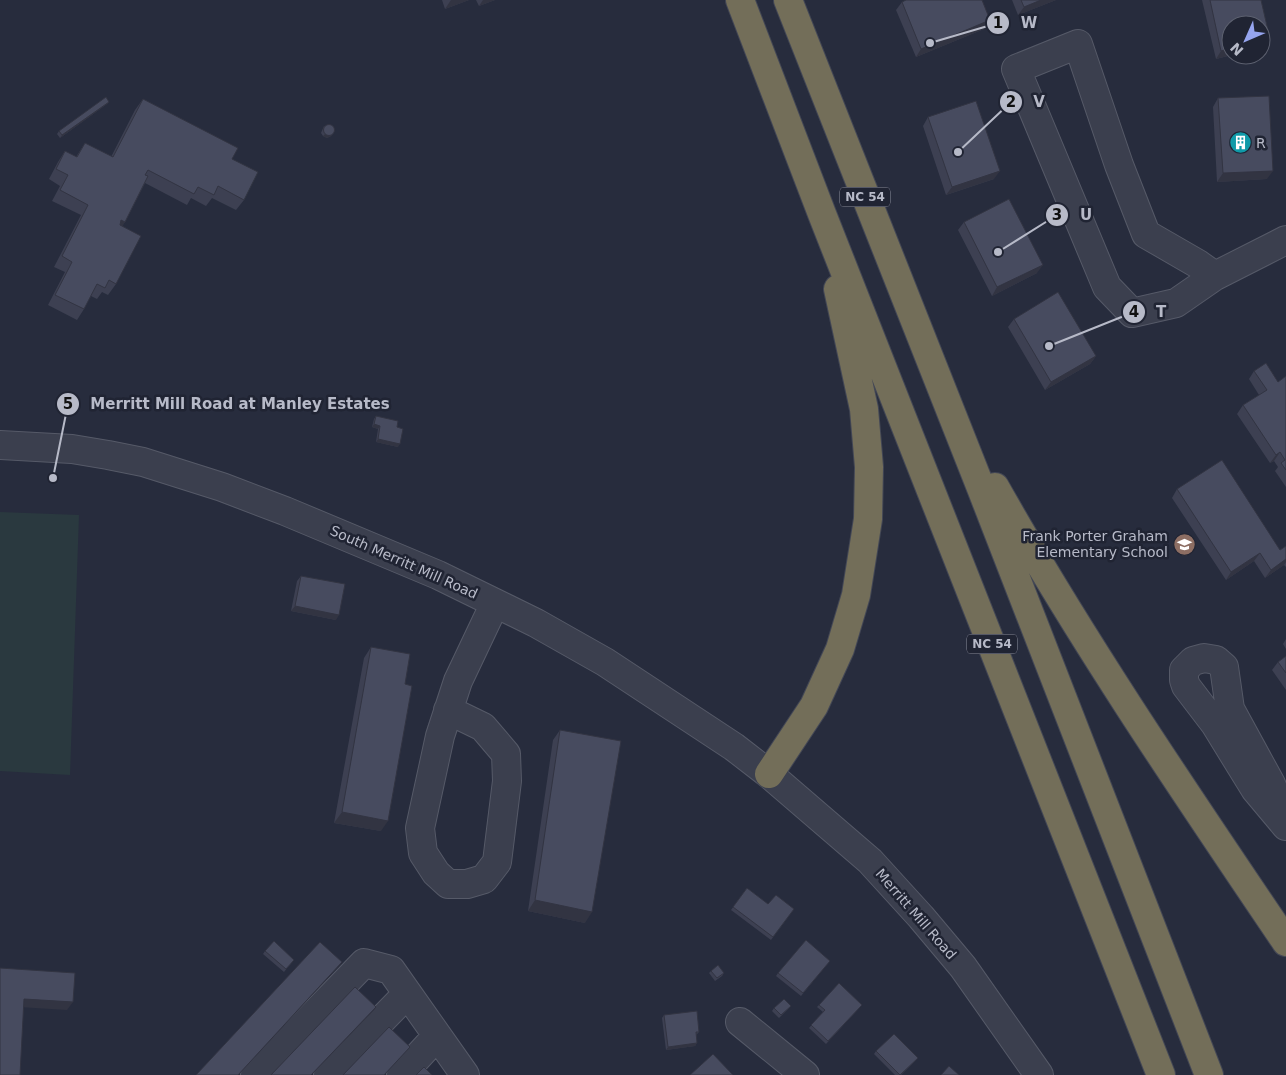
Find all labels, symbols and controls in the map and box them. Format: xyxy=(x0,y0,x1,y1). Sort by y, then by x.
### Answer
callout: W xyxy=(986,8,1047,38)
text: 1 xyxy=(993,14,1003,32)
text: W xyxy=(1021,14,1038,32)
north arrow xyxy=(1221,15,1271,65)
text: N xyxy=(1227,39,1247,59)
callout: V xyxy=(999,87,1055,117)
text: 2 xyxy=(1006,93,1016,111)
text: V xyxy=(1033,93,1045,111)
building icon: R xyxy=(1228,131,1252,155)
place label: R xyxy=(1256,135,1266,151)
road number: NC 54 xyxy=(840,188,890,206)
callout: U xyxy=(1044,200,1102,230)
text: 3 xyxy=(1052,206,1062,224)
text: U xyxy=(1080,206,1092,224)
callout: T xyxy=(1121,297,1177,327)
text: 4 xyxy=(1129,303,1139,321)
text: T xyxy=(1156,303,1167,321)
callout: Merritt Mill Road at Manley Estates xyxy=(55,389,400,419)
text: 5 xyxy=(63,395,73,413)
text: Merritt Mill Road at Manley Estates xyxy=(90,395,390,413)
street label: South Merritt Mill Road xyxy=(328,522,480,602)
place label: Frank Porter Graham Elementary School xyxy=(1022,528,1168,560)
school or university icon: Frank Porter Graham Elementary School xyxy=(1172,532,1196,556)
road number: NC 54 xyxy=(967,634,1017,654)
street label: Merritt Mill Road xyxy=(872,866,960,962)

